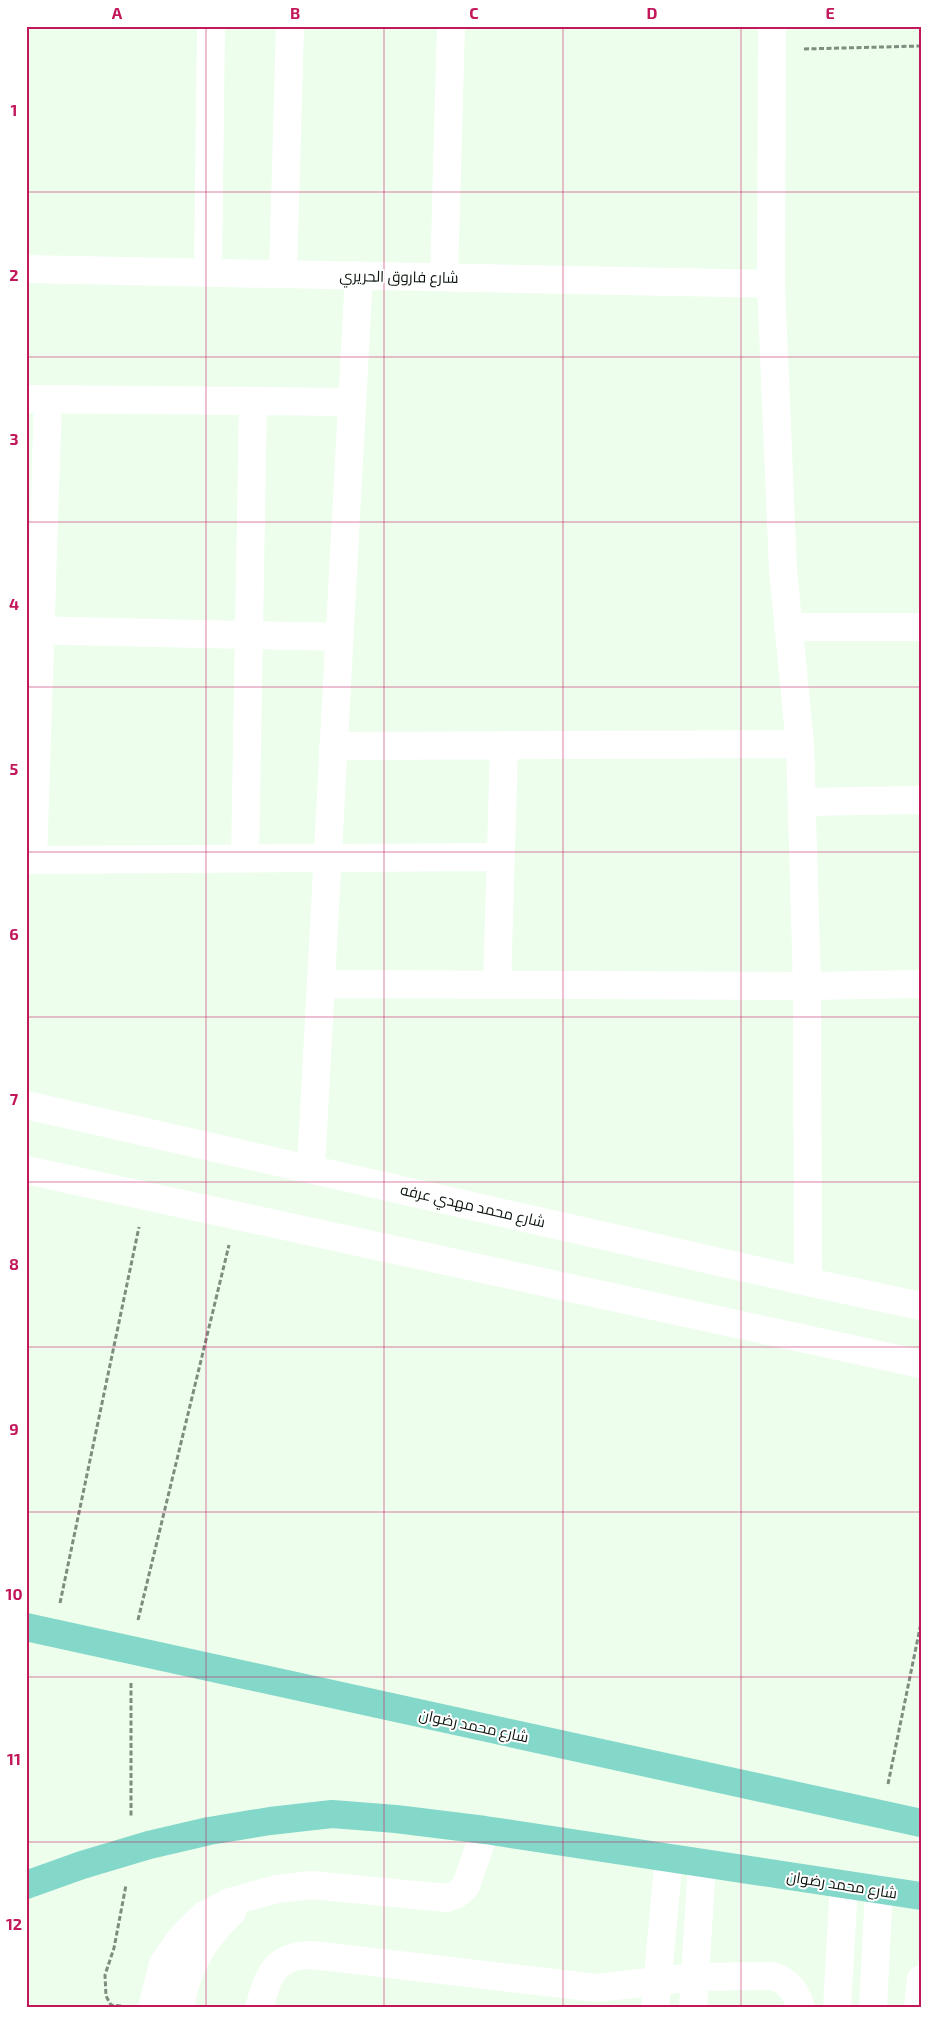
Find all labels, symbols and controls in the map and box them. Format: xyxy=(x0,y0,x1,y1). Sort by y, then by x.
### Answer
text: A xyxy=(112,3,123,22)
text: B xyxy=(290,3,300,22)
text: C xyxy=(469,3,479,22)
text: D xyxy=(647,3,658,22)
text: E xyxy=(825,3,835,22)
text: 1 xyxy=(11,100,17,119)
text: 2 xyxy=(9,265,19,284)
street label: شارع فاروق الحريري xyxy=(339,266,459,290)
text: 3 xyxy=(9,429,19,448)
text: 4 xyxy=(9,594,19,613)
text: 5 xyxy=(10,759,19,778)
text: 6 xyxy=(9,924,19,943)
text: 7 xyxy=(10,1089,19,1108)
street label: شارع محمد مهدي عرفه xyxy=(398,1180,547,1234)
text: 8 xyxy=(9,1254,19,1273)
text: 9 xyxy=(9,1419,19,1438)
text: 10 xyxy=(5,1584,23,1603)
street label: شارع محمد رضوان xyxy=(417,1705,530,1748)
text: 11 xyxy=(7,1749,21,1768)
street label: شارع محمد رضوان xyxy=(785,1866,898,1905)
text: 12 xyxy=(6,1914,22,1933)

